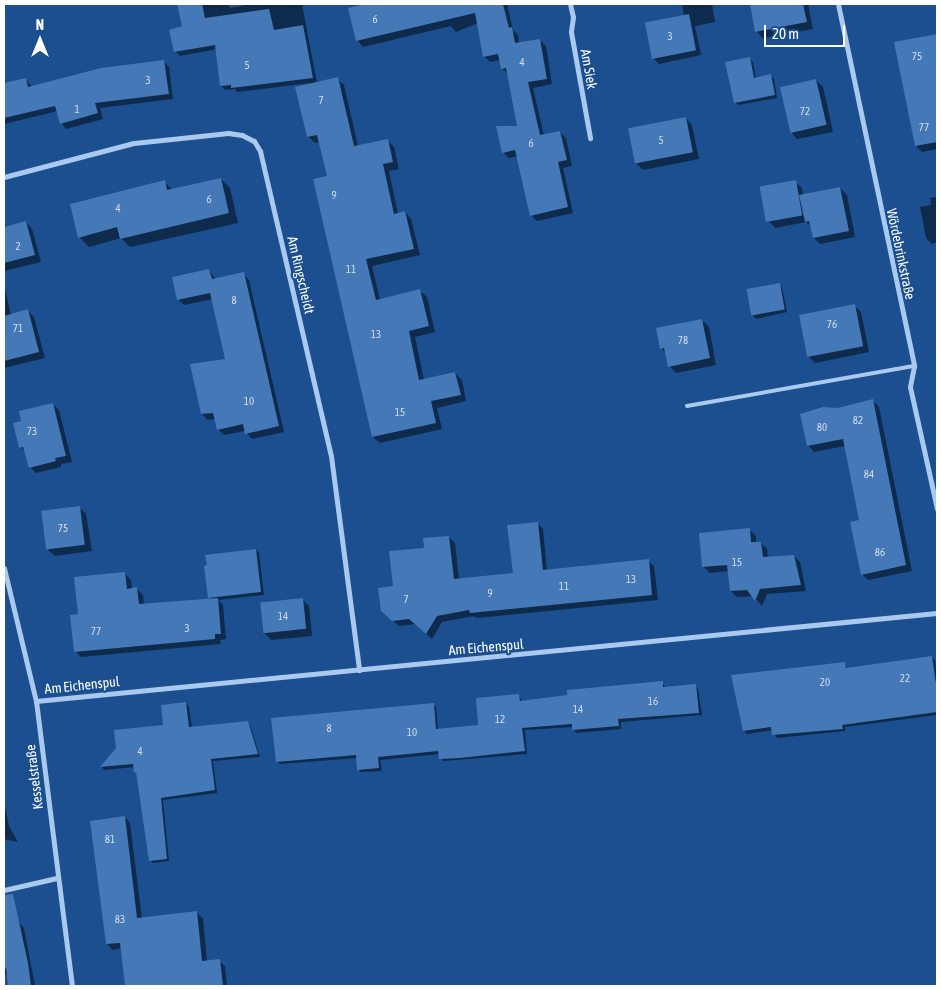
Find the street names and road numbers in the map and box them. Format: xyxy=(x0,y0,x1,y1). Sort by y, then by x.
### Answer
street label: Am Siek xyxy=(577,48,601,90)
street label: Wördebrinkstraße xyxy=(883,207,919,301)
street label: Am Ringscheidt xyxy=(284,235,318,315)
street label: Am Eichenspul xyxy=(448,635,524,659)
street label: Am Eichenspul xyxy=(44,673,120,697)
street label: Kesselstraße xyxy=(22,744,46,810)

